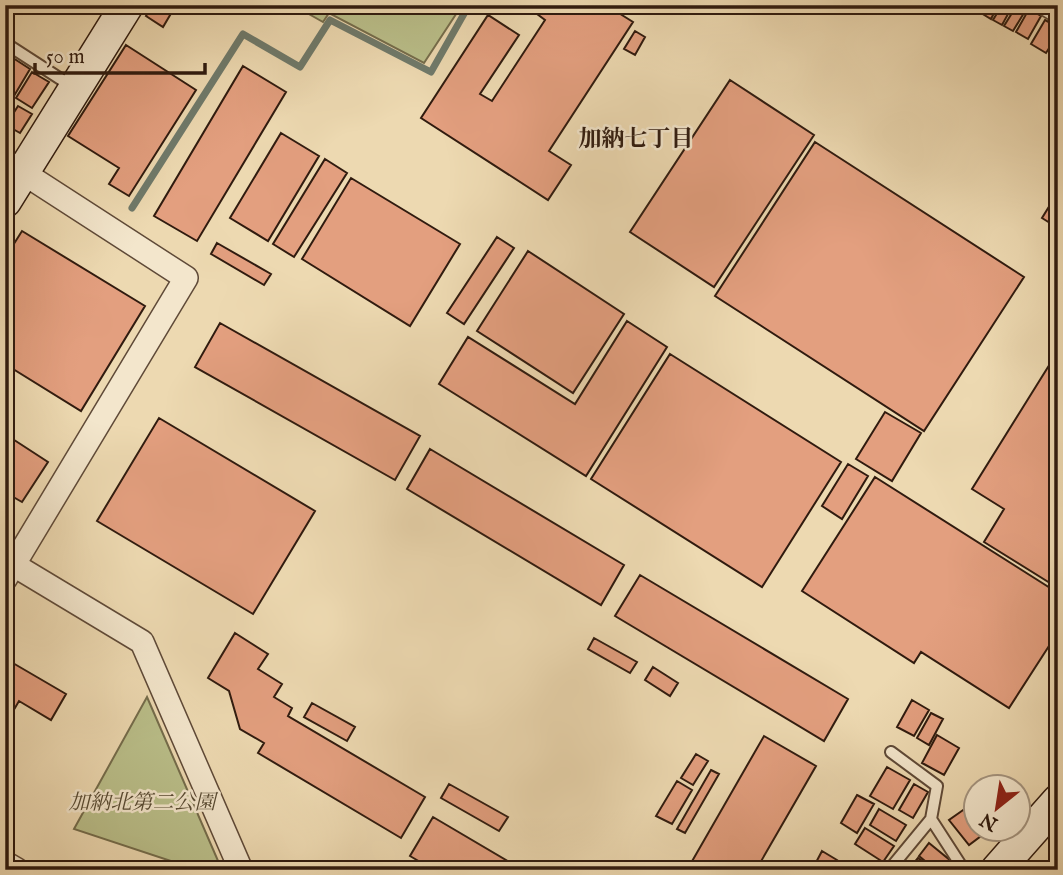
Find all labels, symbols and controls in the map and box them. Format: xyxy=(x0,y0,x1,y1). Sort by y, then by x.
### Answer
scale bar xyxy=(35,32,205,76)
text: 50 m xyxy=(46,44,85,71)
district label: 加納七丁目 xyxy=(579,125,694,154)
north arrow xyxy=(962,774,1032,844)
park label: 加納北第二公園 xyxy=(69,790,218,817)
text: N xyxy=(976,806,1003,836)

